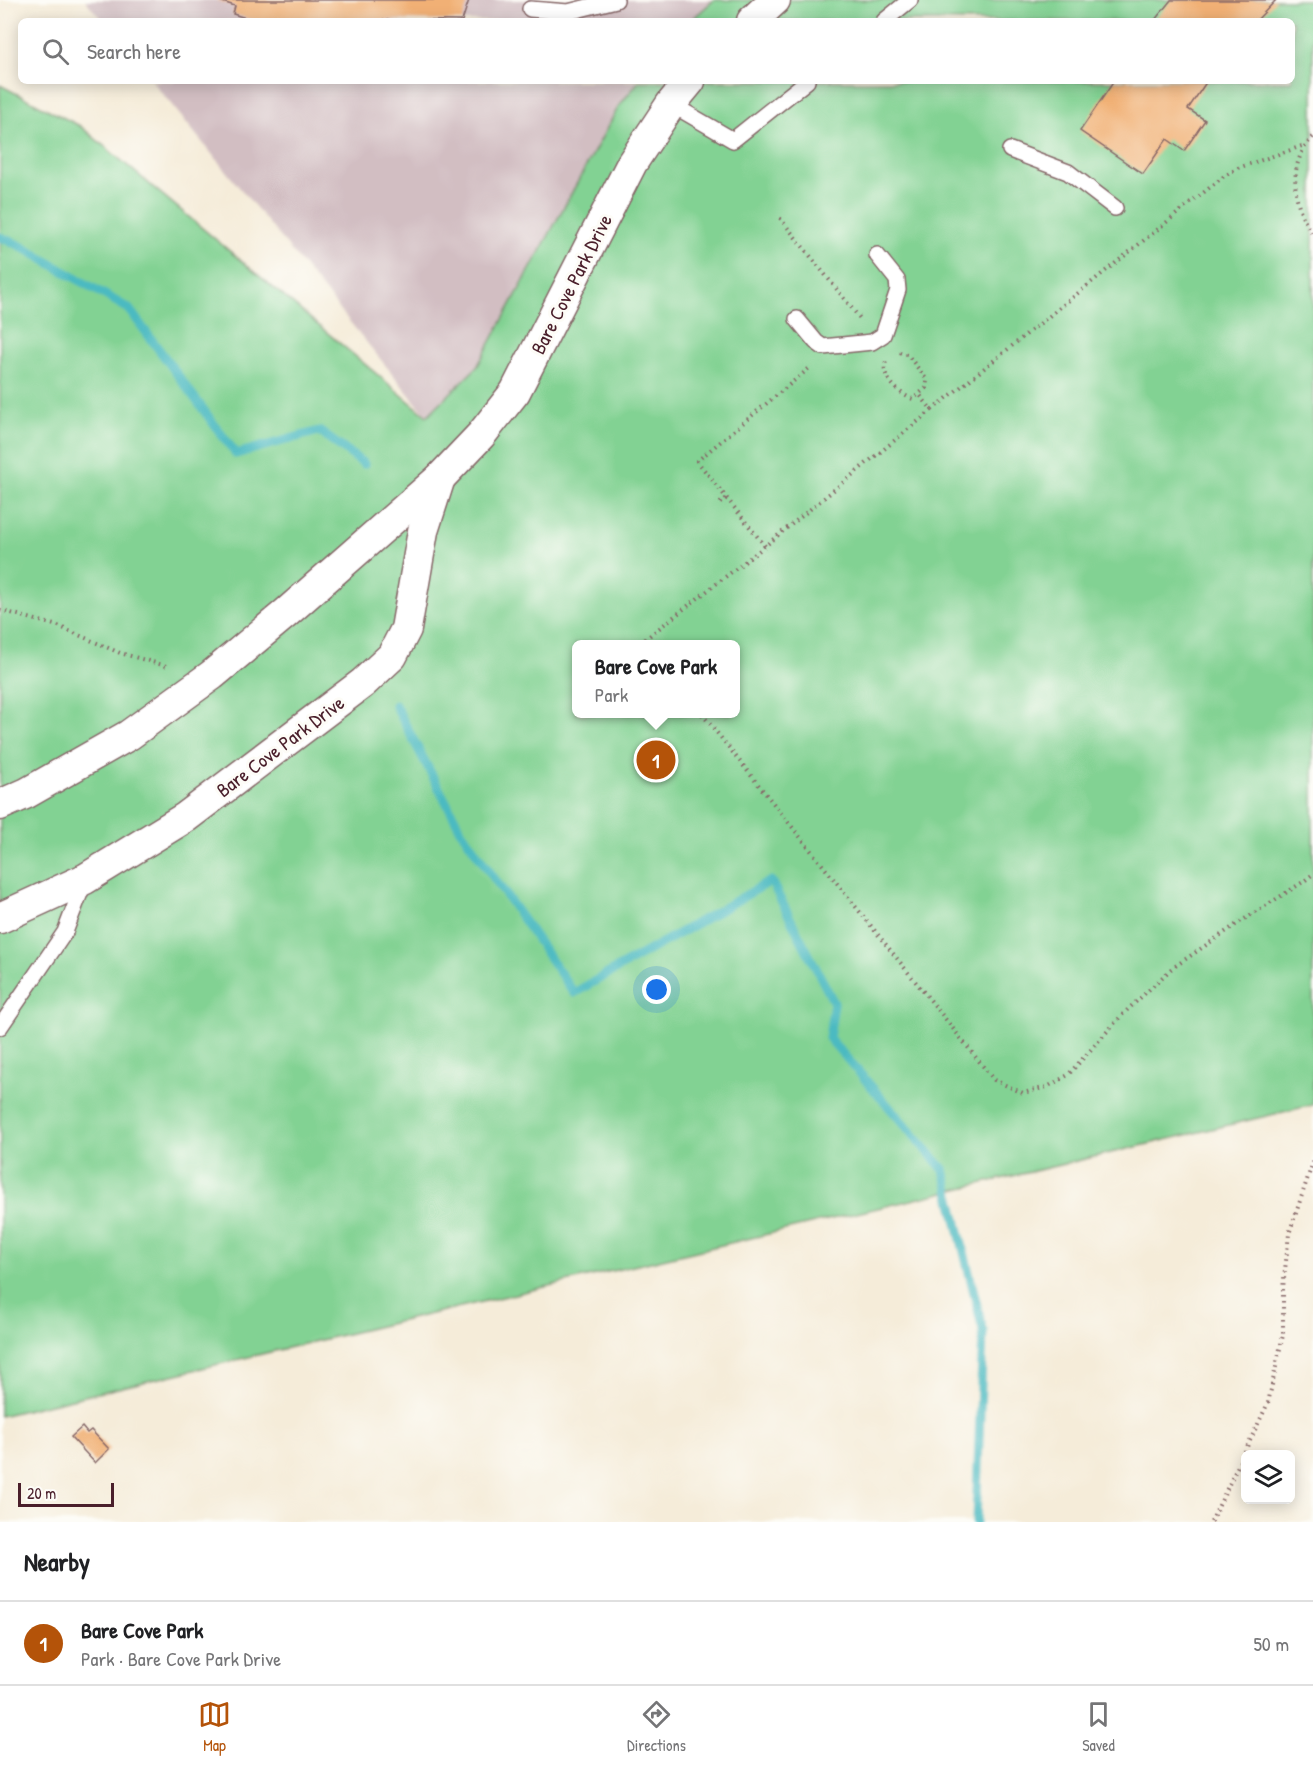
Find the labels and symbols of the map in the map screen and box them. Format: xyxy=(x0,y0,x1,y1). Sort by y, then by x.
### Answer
street label: Bare Cove Park Drive xyxy=(524,209,618,359)
street label: Bare Cove Park Drive xyxy=(211,689,349,803)
pin: 1 xyxy=(636,738,676,783)
your location xyxy=(642,975,671,1004)
scale bar xyxy=(18,1480,114,1508)

